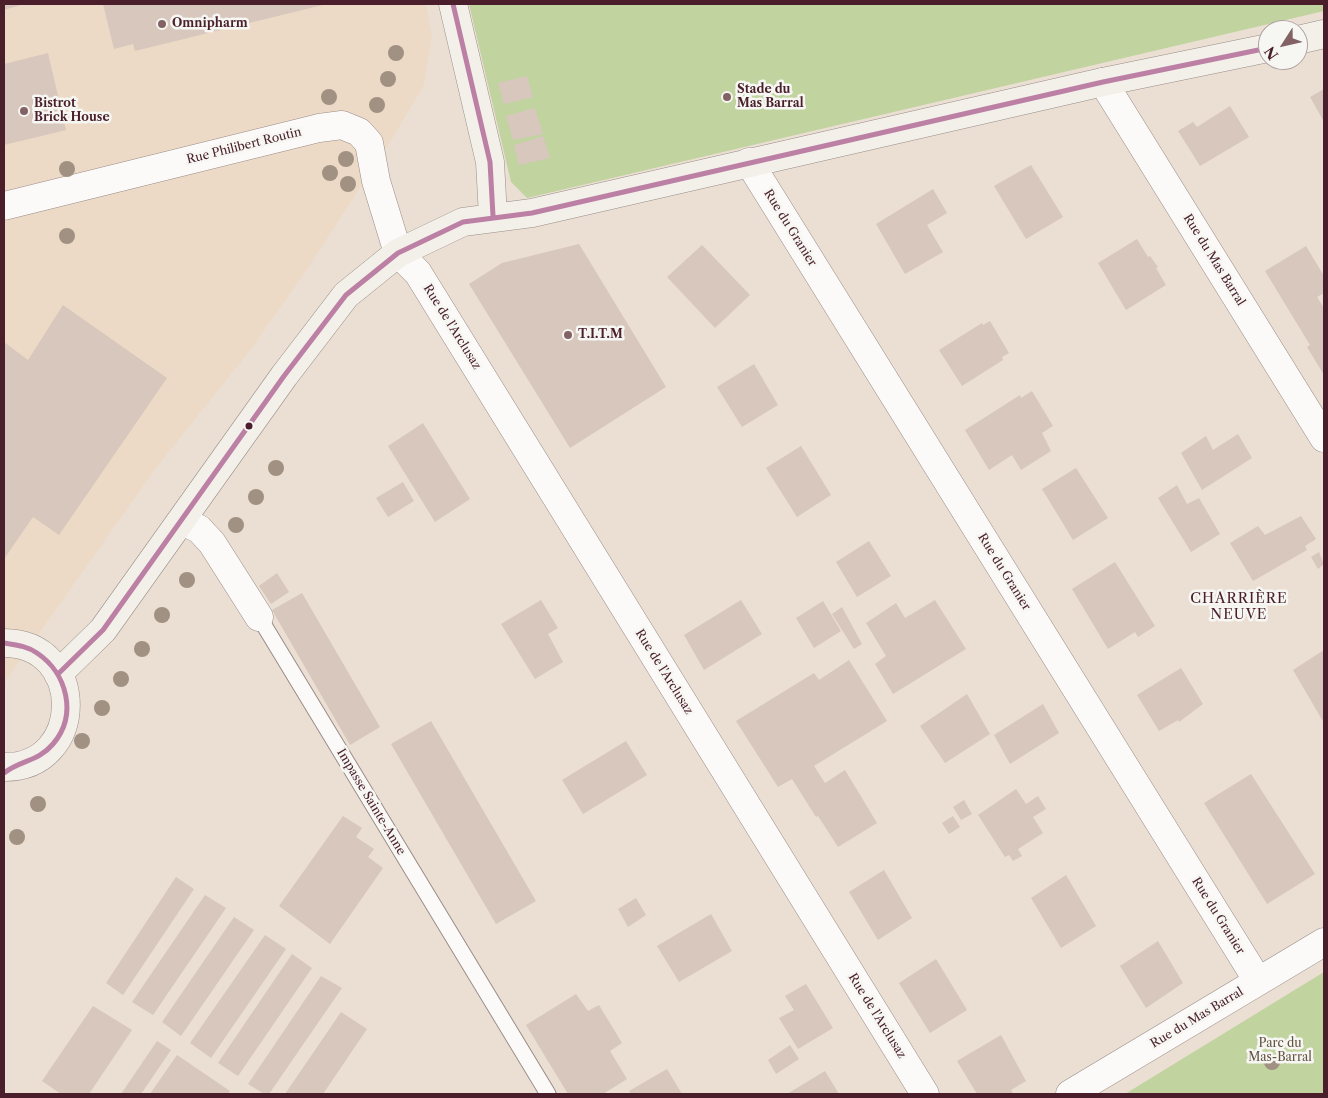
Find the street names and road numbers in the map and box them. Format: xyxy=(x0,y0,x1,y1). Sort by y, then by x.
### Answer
street label: Rue Philibert Routin xyxy=(185,125,303,167)
street label: Rue du Granier xyxy=(761,187,819,269)
street label: Rue du Mas Barral xyxy=(1180,211,1248,309)
street label: Rue de l'Arclusaz xyxy=(420,282,484,372)
street label: Rue du Granier xyxy=(975,531,1033,613)
street label: Rue de l'Arclusaz xyxy=(632,627,696,717)
street label: Impasse Sainte-Anne xyxy=(334,746,408,858)
street label: Rue du Granier xyxy=(1189,875,1247,957)
street label: Rue de l'Arclusaz xyxy=(845,971,909,1061)
street label: Rue du Mas Barral xyxy=(1148,985,1246,1051)

